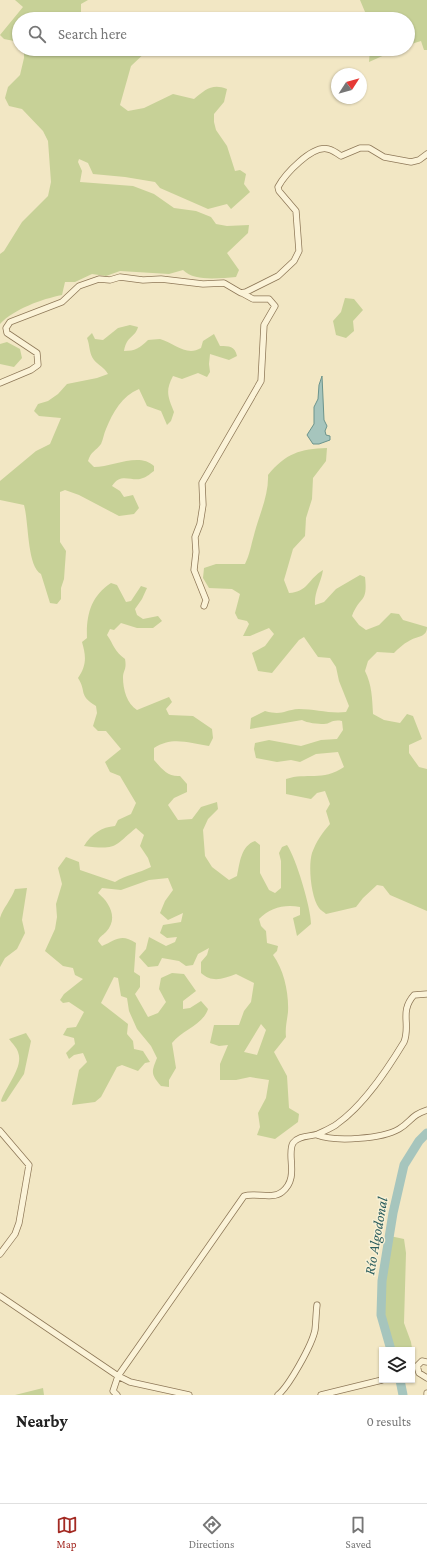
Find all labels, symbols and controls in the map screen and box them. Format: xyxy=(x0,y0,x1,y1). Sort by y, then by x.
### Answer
search box xyxy=(12,12,415,56)
icon: search xyxy=(26,23,48,45)
text: Search here xyxy=(58,26,127,42)
north arrow xyxy=(331,68,367,104)
water label: Río Algodonal xyxy=(361,1196,392,1276)
map controls xyxy=(379,1347,415,1383)
button: layers xyxy=(379,1347,415,1383)
text: Nearby xyxy=(16,1412,68,1431)
text: 0 results xyxy=(366,1414,411,1429)
tab: Map xyxy=(56,1514,78,1550)
tab: Directions xyxy=(189,1514,234,1550)
tab: Saved xyxy=(346,1514,371,1550)

